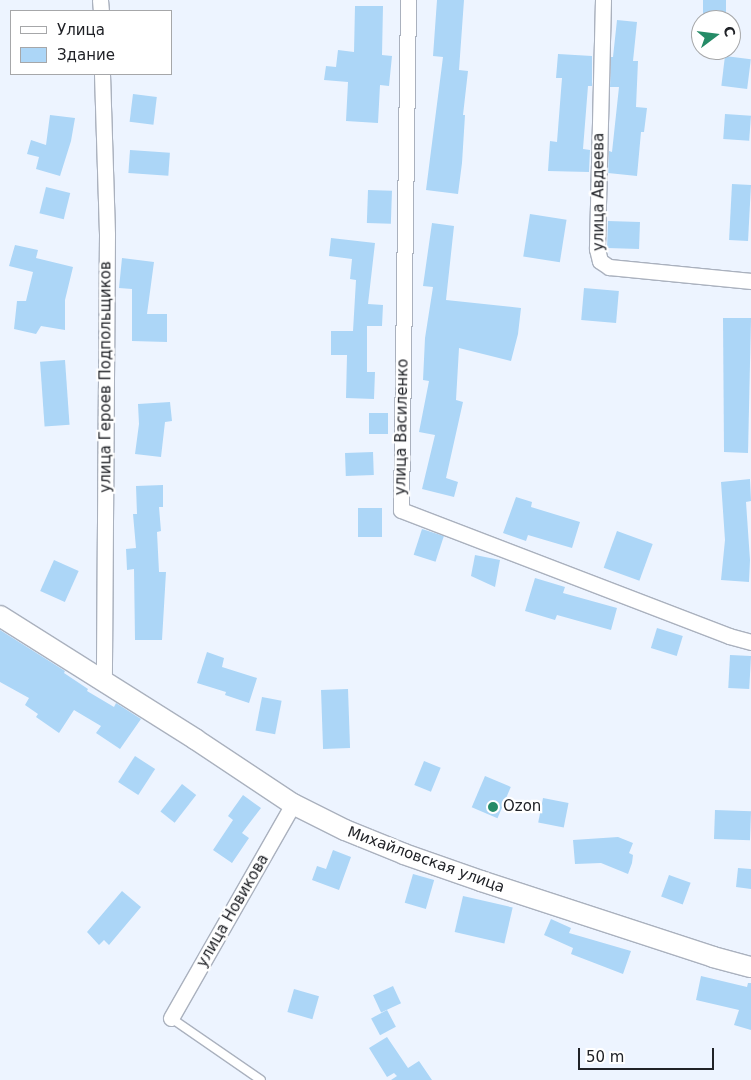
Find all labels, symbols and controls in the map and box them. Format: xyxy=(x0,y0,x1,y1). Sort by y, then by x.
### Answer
legend xyxy=(10,10,172,75)
north arrow xyxy=(691,10,741,60)
text: Улица xyxy=(57,21,105,39)
text: С xyxy=(720,24,739,38)
text: Здание xyxy=(57,46,115,64)
street label: улица Авдеева xyxy=(590,133,608,251)
street label: улица Героев Подпольщиков xyxy=(97,261,115,493)
street label: улица Василенко xyxy=(392,358,412,496)
place label: Ozon xyxy=(503,798,541,816)
marker: Ozon xyxy=(487,801,499,813)
street label: Михайловская улица xyxy=(345,823,507,897)
street label: улица Новикова xyxy=(193,851,273,971)
scale bar xyxy=(581,1038,717,1070)
text: 50 m xyxy=(586,1048,624,1066)

